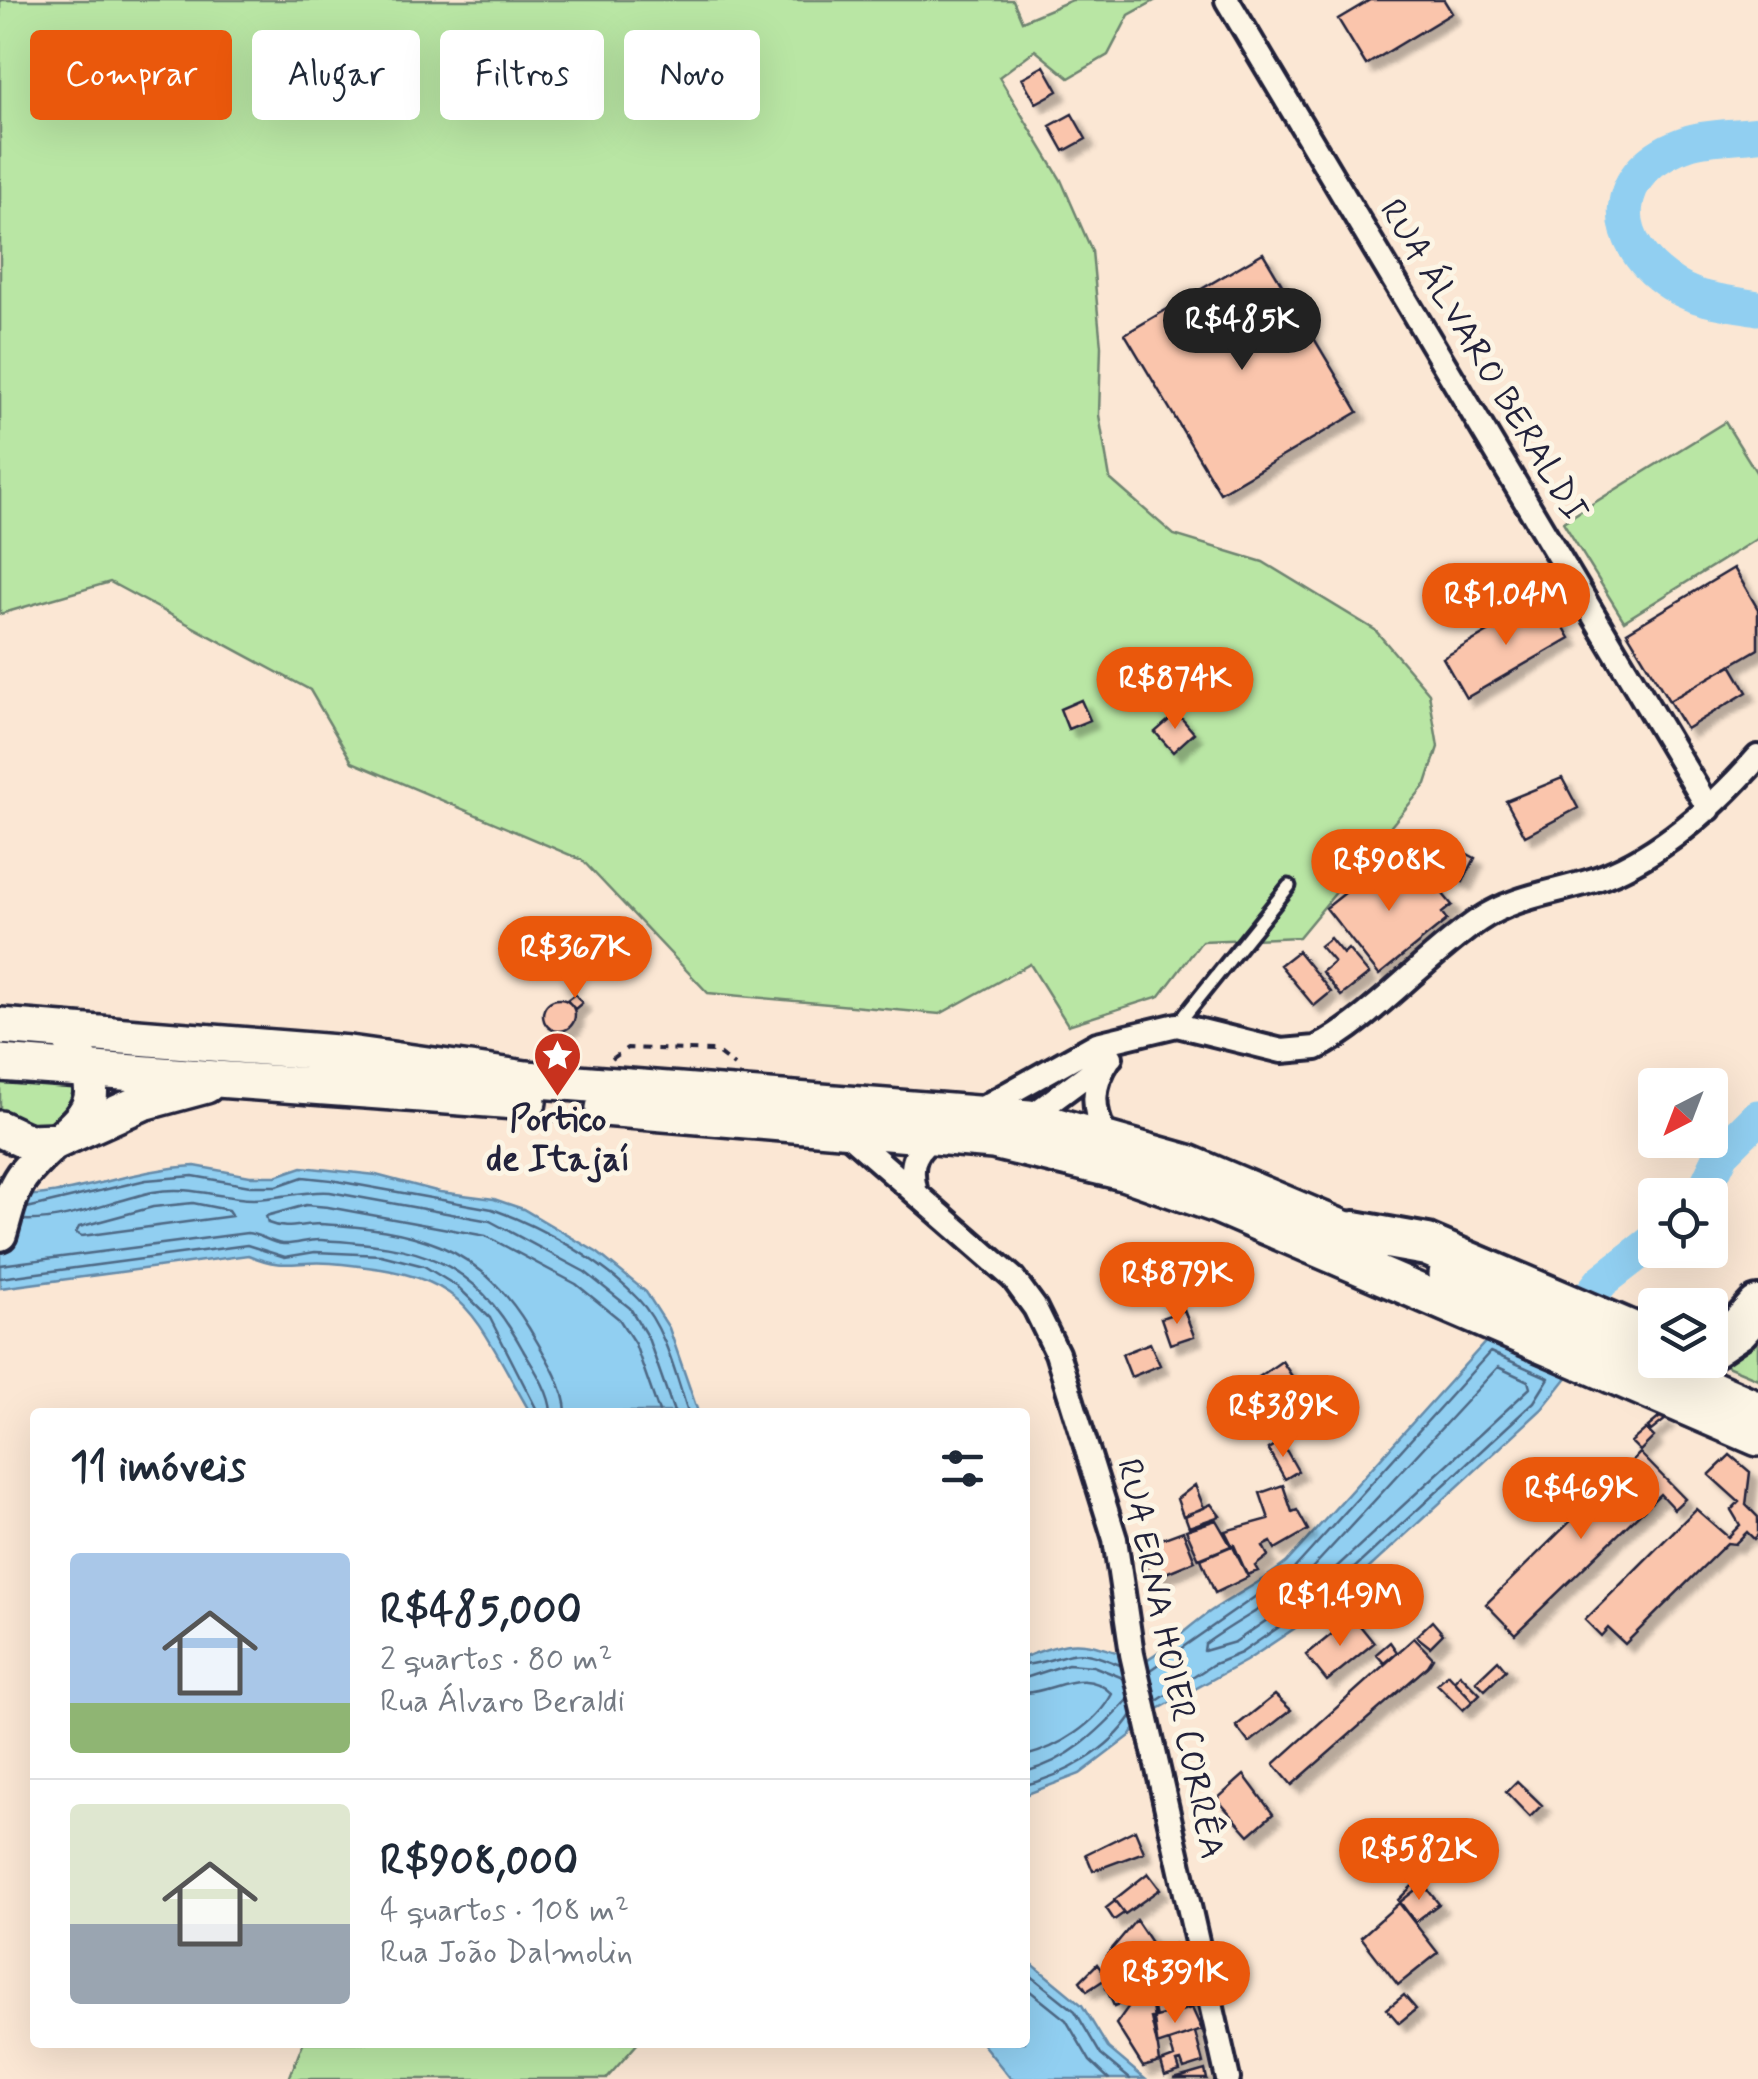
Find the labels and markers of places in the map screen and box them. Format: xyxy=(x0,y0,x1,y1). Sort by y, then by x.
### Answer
pin: R$485K xyxy=(1161,288,1323,373)
pin: R$1.04M xyxy=(1414,563,1598,648)
pin: R$874K xyxy=(1094,647,1256,732)
pin: R$908K xyxy=(1308,829,1470,914)
pin: R$367K xyxy=(494,916,656,1001)
place icon: Portico de Itajaí xyxy=(532,1030,584,1098)
place label: Portico de Itajaí xyxy=(486,1097,630,1183)
pin: R$879K xyxy=(1096,1242,1258,1327)
pin: R$389K xyxy=(1202,1375,1364,1460)
pin: R$469K xyxy=(1500,1457,1662,1542)
pin: R$1.49M xyxy=(1248,1564,1432,1649)
pin: R$582K xyxy=(1338,1818,1500,1903)
pin: R$391K xyxy=(1094,1941,1256,2026)

